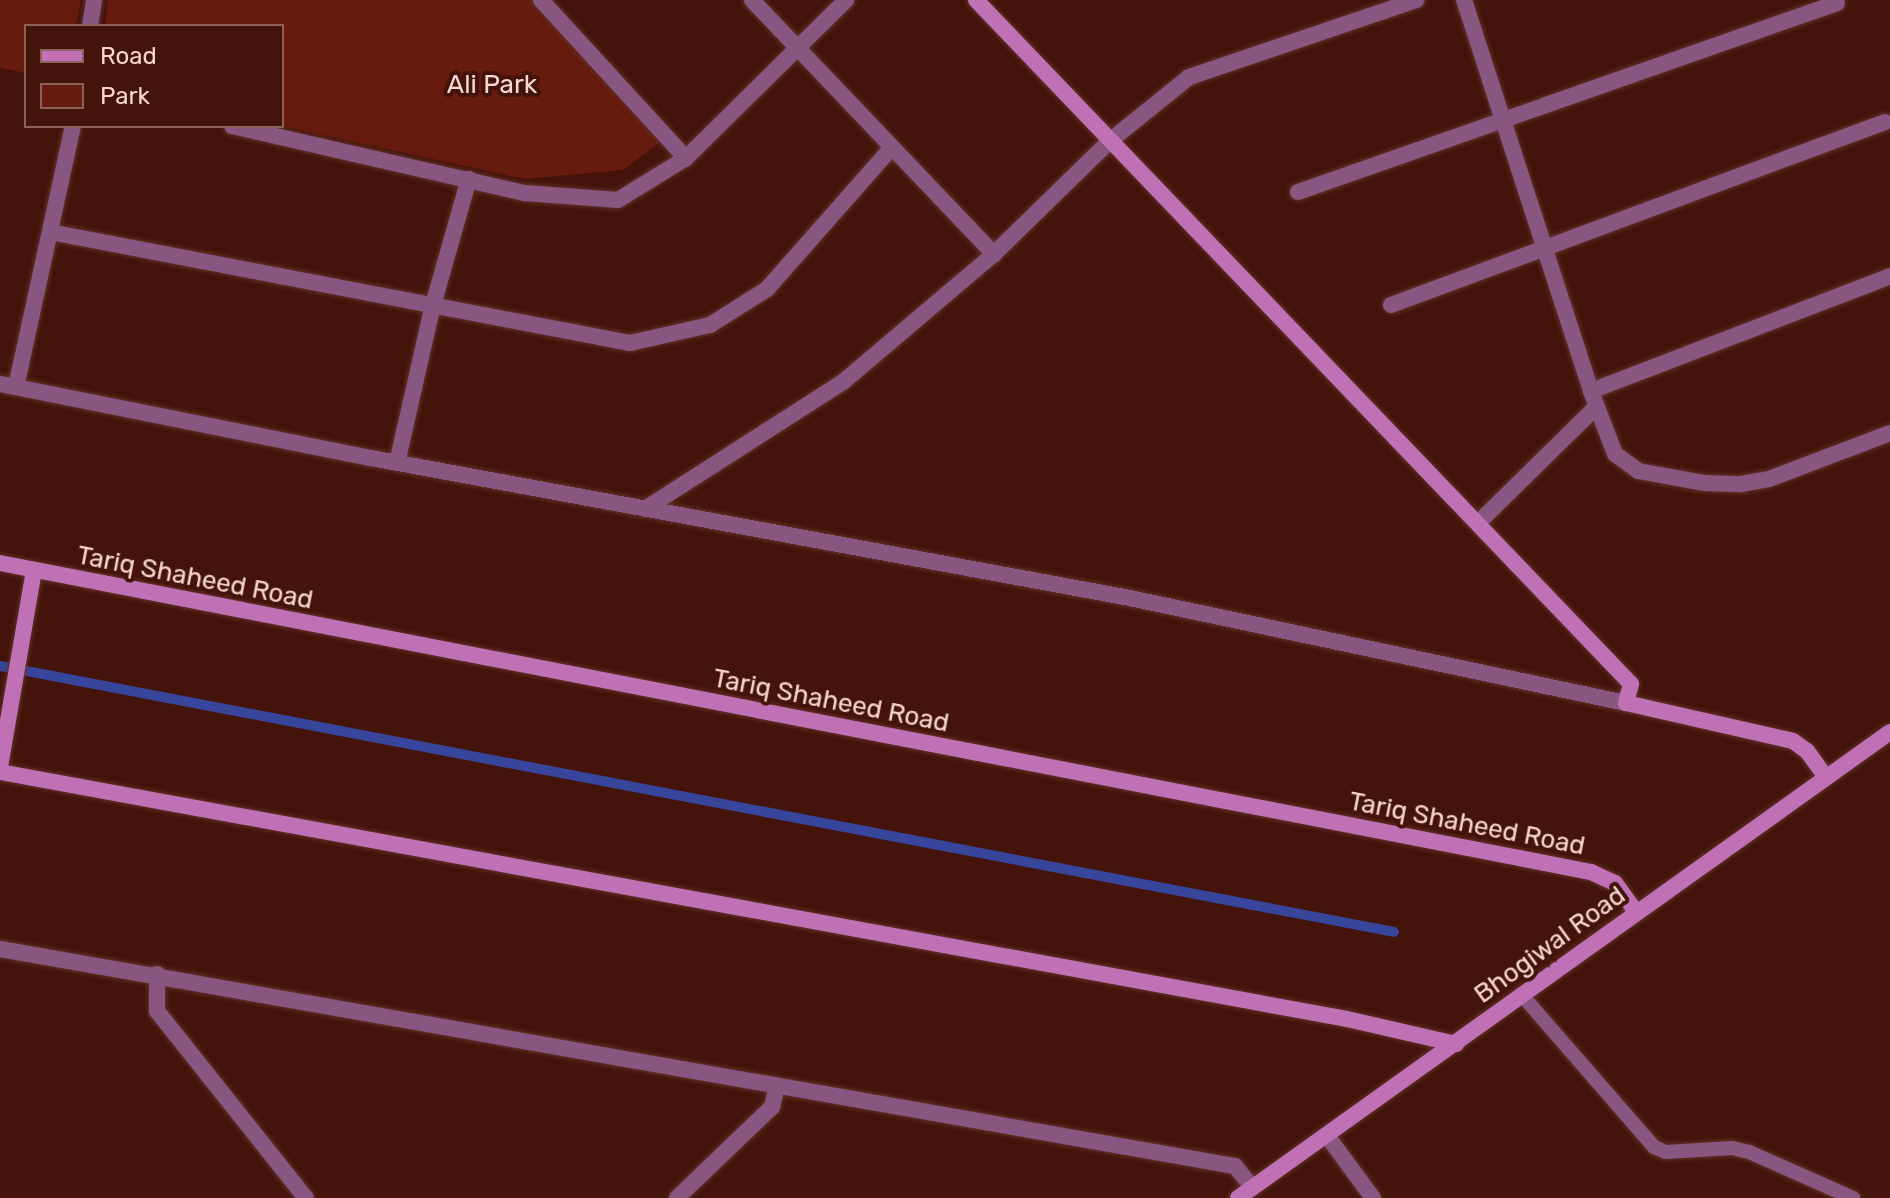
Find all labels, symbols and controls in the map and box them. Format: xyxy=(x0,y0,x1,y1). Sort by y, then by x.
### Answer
legend xyxy=(24,24,284,128)
text: Road xyxy=(100,42,157,70)
park label: Ali Park xyxy=(447,69,537,101)
text: Park xyxy=(100,82,150,110)
street label: Tariq Shaheed Road xyxy=(74,540,316,616)
street label: Tariq Shaheed Road xyxy=(710,663,952,739)
street label: Tariq Shaheed Road xyxy=(1346,786,1588,862)
street label: Bhogiwal Road xyxy=(1468,880,1632,1010)

